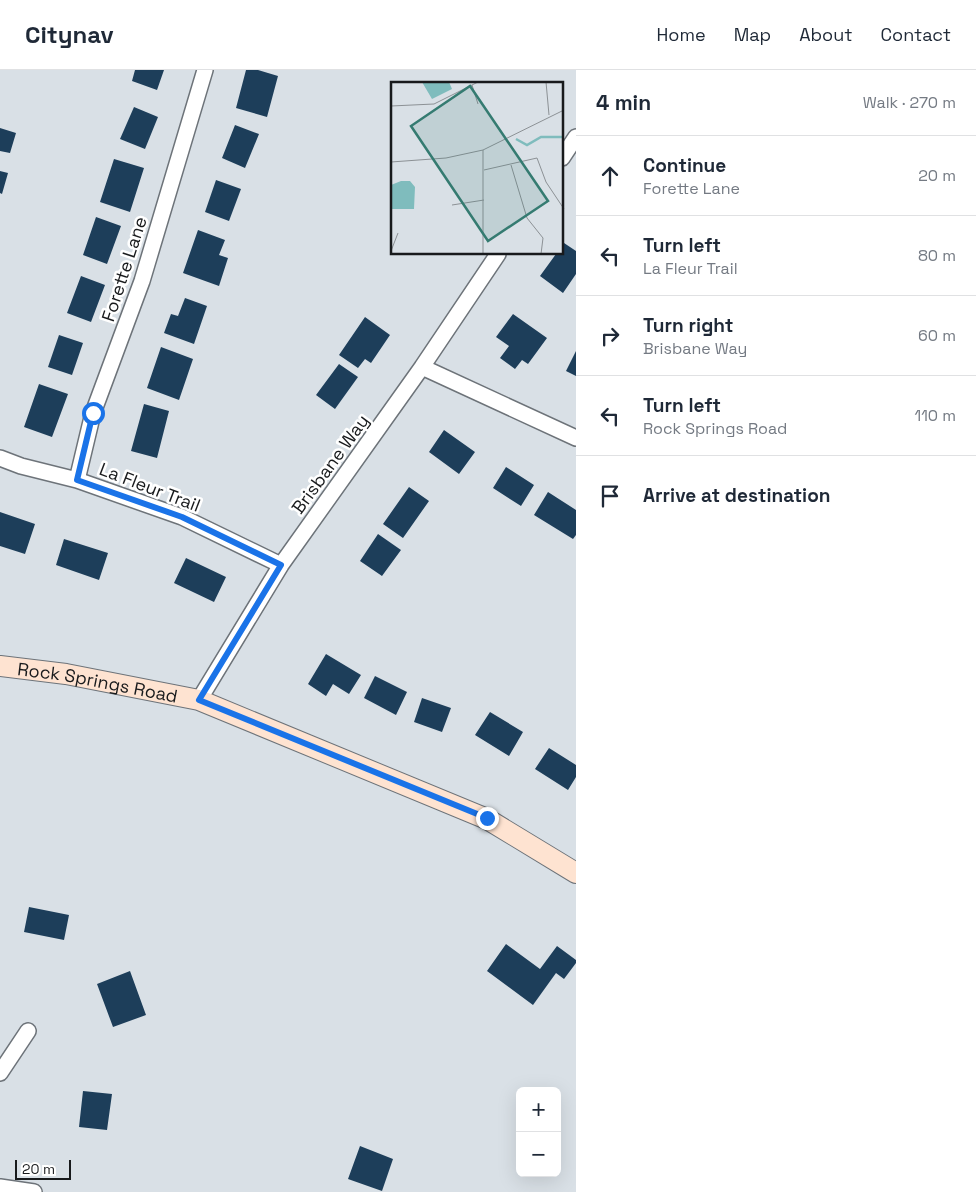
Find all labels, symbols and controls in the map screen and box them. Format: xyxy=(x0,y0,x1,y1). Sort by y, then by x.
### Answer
text: Citynav xyxy=(25,19,114,50)
text: Home xyxy=(657,23,706,46)
text: Map xyxy=(734,23,771,46)
text: About xyxy=(799,23,853,46)
text: Contact xyxy=(881,23,951,46)
inset map xyxy=(391,82,564,255)
text: 4 min xyxy=(596,89,651,116)
text: Walk · 270 m xyxy=(863,92,956,113)
text: Continue xyxy=(643,153,726,178)
icon: ahead xyxy=(596,162,624,190)
text: 20 m xyxy=(918,165,956,186)
text: Forette Lane xyxy=(643,178,740,199)
street label: Forette Lane xyxy=(96,214,152,324)
text: Turn left xyxy=(643,233,721,258)
icon: left xyxy=(596,242,624,270)
text: 80 m xyxy=(918,245,956,266)
text: La Fleur Trail xyxy=(643,258,738,279)
text: Turn right xyxy=(643,313,733,338)
icon: right xyxy=(596,322,624,350)
text: 60 m xyxy=(918,325,956,346)
text: Brisbane Way xyxy=(643,338,747,359)
text: Turn left xyxy=(643,393,721,418)
route start xyxy=(82,402,105,425)
icon: left xyxy=(596,402,624,430)
text: 110 m xyxy=(914,405,956,426)
street label: Brisbane Way xyxy=(286,410,374,518)
text: Rock Springs Road xyxy=(643,418,787,439)
street label: La Fleur Trail xyxy=(96,457,204,517)
icon: arrive xyxy=(596,482,624,510)
text: Arrive at destination xyxy=(643,483,831,508)
street label: Rock Springs Road xyxy=(16,657,180,707)
route end xyxy=(476,807,499,830)
map controls xyxy=(516,1087,561,1177)
button: + xyxy=(516,1087,561,1132)
button: − xyxy=(516,1132,561,1177)
scale bar xyxy=(15,1157,71,1180)
text: 20 m xyxy=(22,1160,55,1178)

